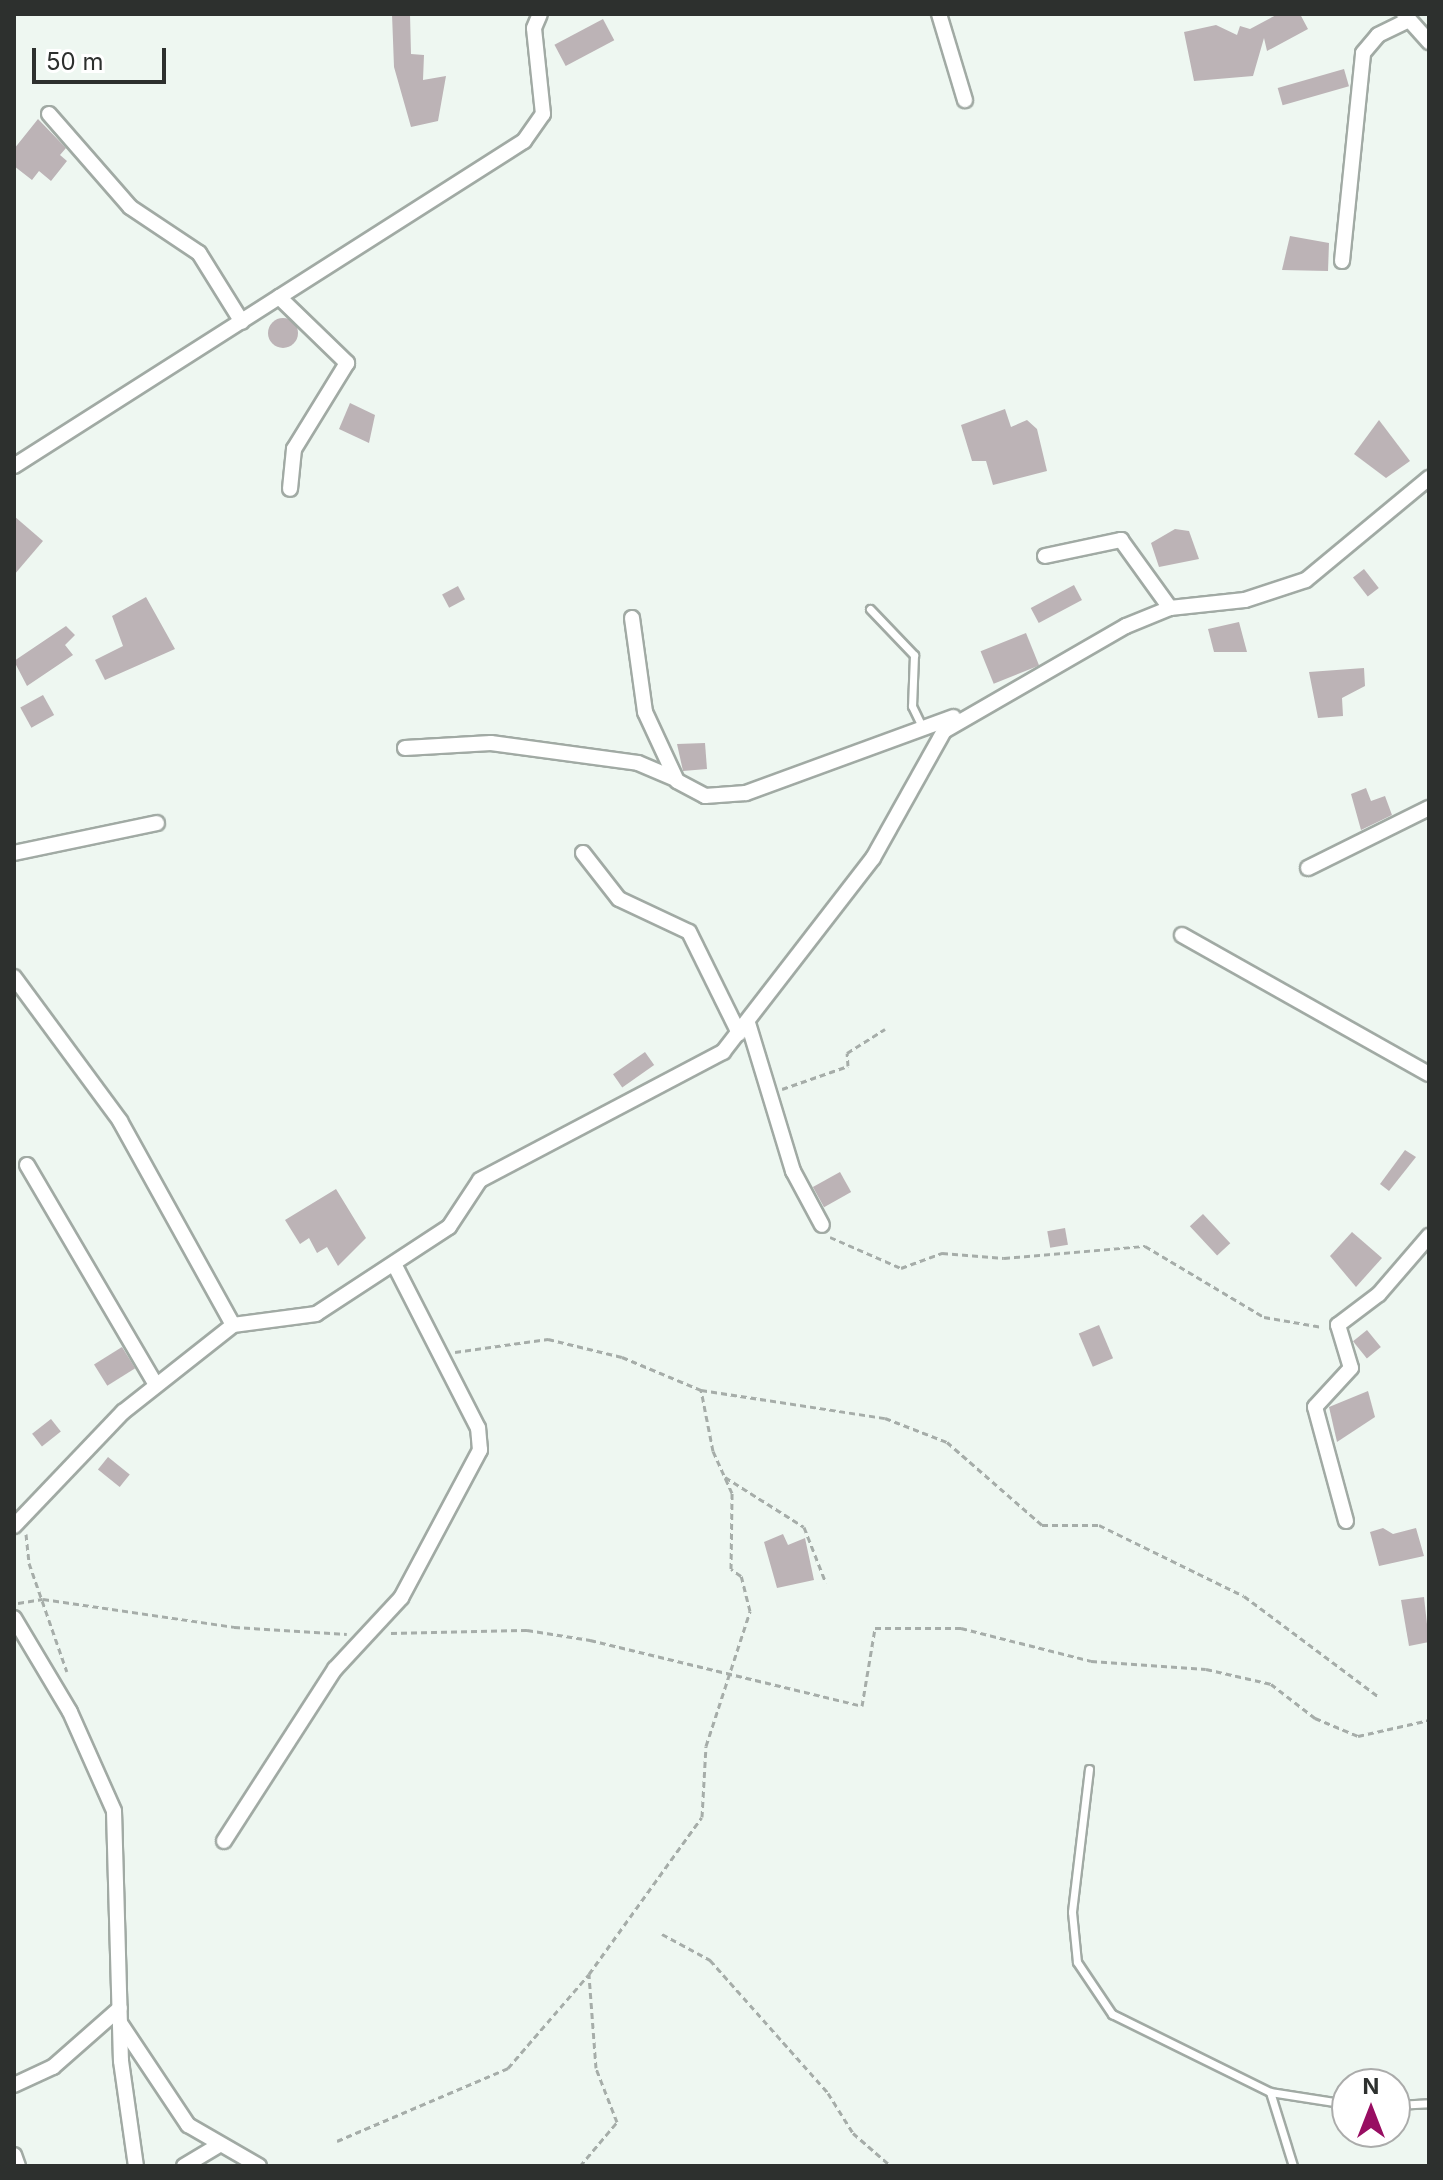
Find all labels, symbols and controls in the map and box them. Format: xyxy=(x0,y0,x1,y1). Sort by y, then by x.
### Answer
scale bar xyxy=(36,32,170,82)
text: 50 m xyxy=(46,47,104,76)
north arrow xyxy=(1331,2068,1411,2148)
text: N xyxy=(1363,2073,1379,2099)

